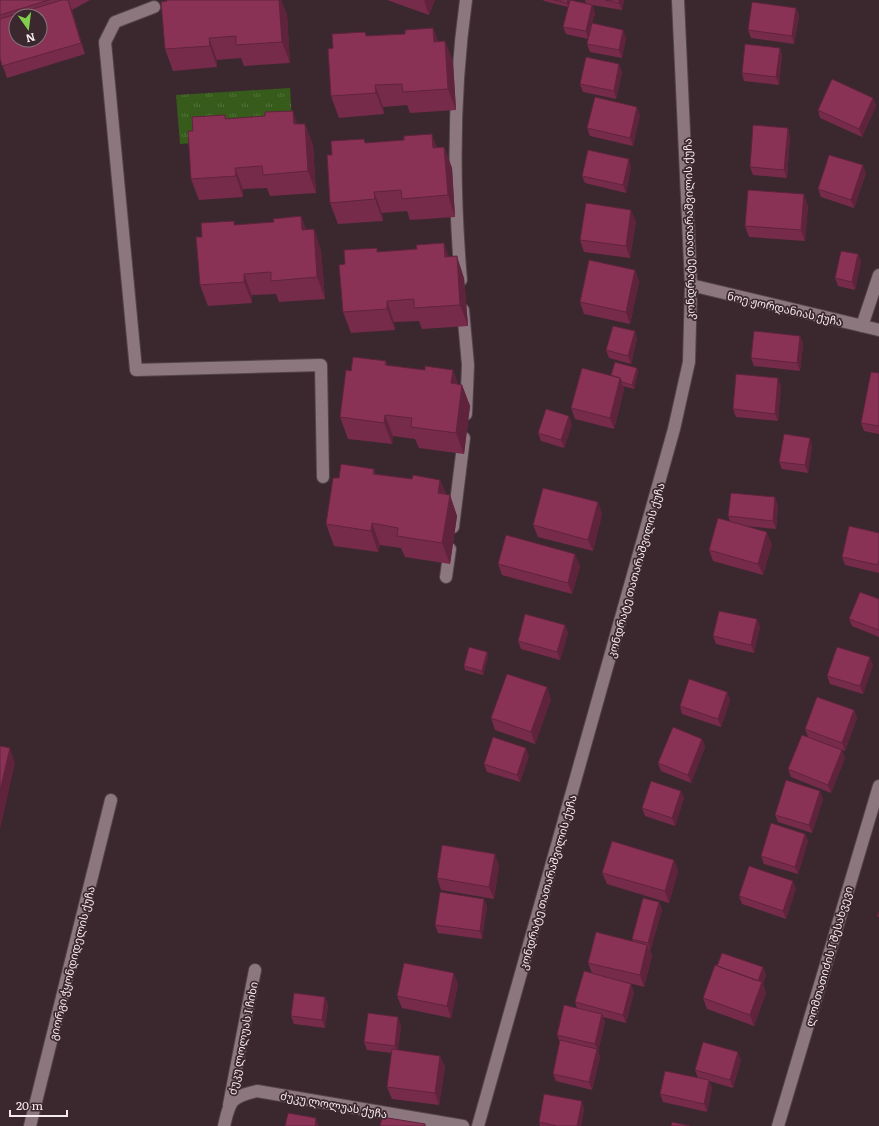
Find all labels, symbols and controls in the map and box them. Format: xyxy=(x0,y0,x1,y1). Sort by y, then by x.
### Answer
north arrow xyxy=(8,8,48,48)
text: N xyxy=(24,30,37,48)
street label: კონდრატე თათარაშვილის ქუჩა xyxy=(678,138,698,320)
street label: ნოე ჟორდანიას ქუჩა xyxy=(726,287,844,329)
street label: კონდრატე თათარაშვილის ქუჩა xyxy=(602,481,668,659)
street label: კონდრატე თათარაშვილის ქუჩა xyxy=(514,793,580,971)
street label: გიორგი ჭყონდიდელის ქუჩა xyxy=(44,884,98,1042)
street label: ლომთათიძის I შესახვევი xyxy=(800,884,856,1028)
street label: ძუკუ ლოლუას I ჩიხი xyxy=(223,980,261,1096)
street label: ძუკუ ლოლუას ქუჩა xyxy=(279,1087,389,1121)
scale bar xyxy=(10,1092,67,1118)
text: 20 m xyxy=(16,1096,43,1114)

